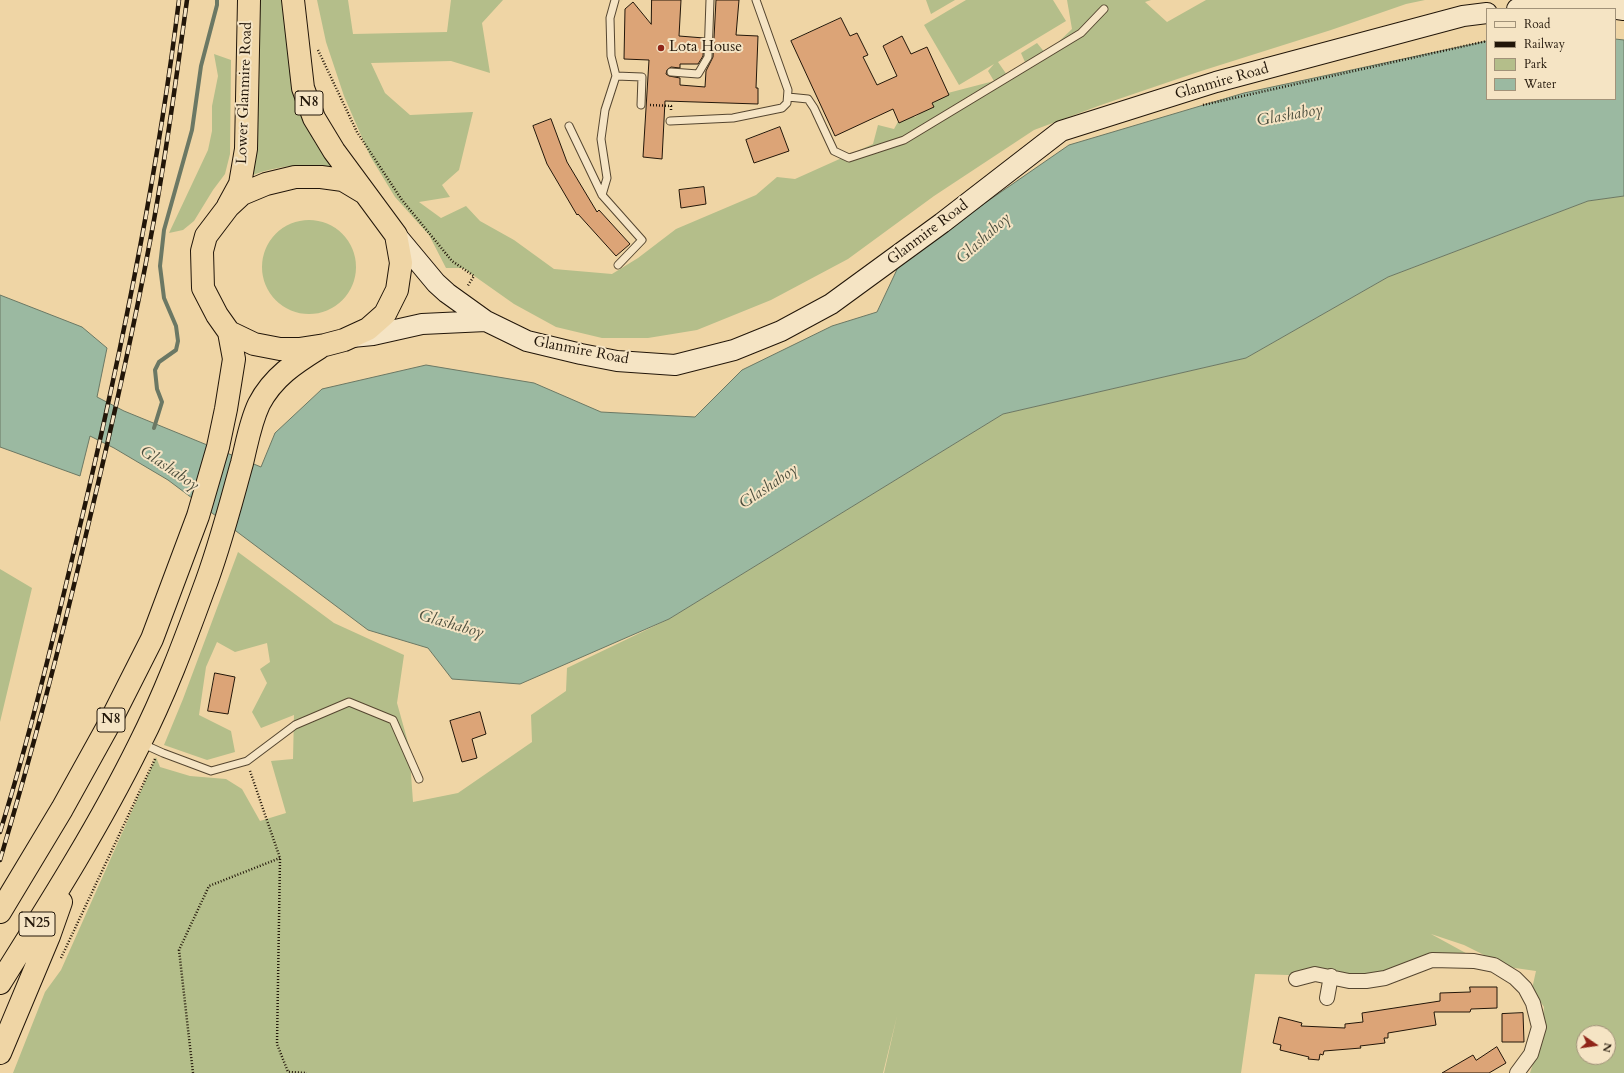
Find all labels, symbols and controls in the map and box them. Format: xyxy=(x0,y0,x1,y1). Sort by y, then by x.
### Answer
legend xyxy=(1486,8,1616,100)
text: Road xyxy=(1524,16,1550,32)
street label: Lower Glanmire Road xyxy=(234,22,256,164)
text: Railway xyxy=(1524,36,1565,52)
place label: Lota House xyxy=(669,39,742,57)
marker: Lota House xyxy=(656,43,666,53)
text: Park xyxy=(1524,56,1547,72)
street label: Glanmire Road xyxy=(1173,60,1271,104)
text: Water xyxy=(1524,76,1556,92)
road number: N8 xyxy=(295,91,323,115)
water label: Glashaboy xyxy=(1255,101,1325,131)
street label: Glanmire Road xyxy=(884,197,972,269)
water label: Glashaboy xyxy=(953,210,1015,268)
street label: Glanmire Road xyxy=(532,333,630,369)
water label: Glashaboy xyxy=(136,442,202,496)
water label: Glashaboy xyxy=(736,460,802,514)
water label: Glashaboy xyxy=(416,607,486,643)
road number: N8 xyxy=(97,708,125,732)
road number: N25 xyxy=(19,912,55,936)
north arrow xyxy=(1576,1025,1616,1065)
text: N xyxy=(1599,1041,1616,1054)

